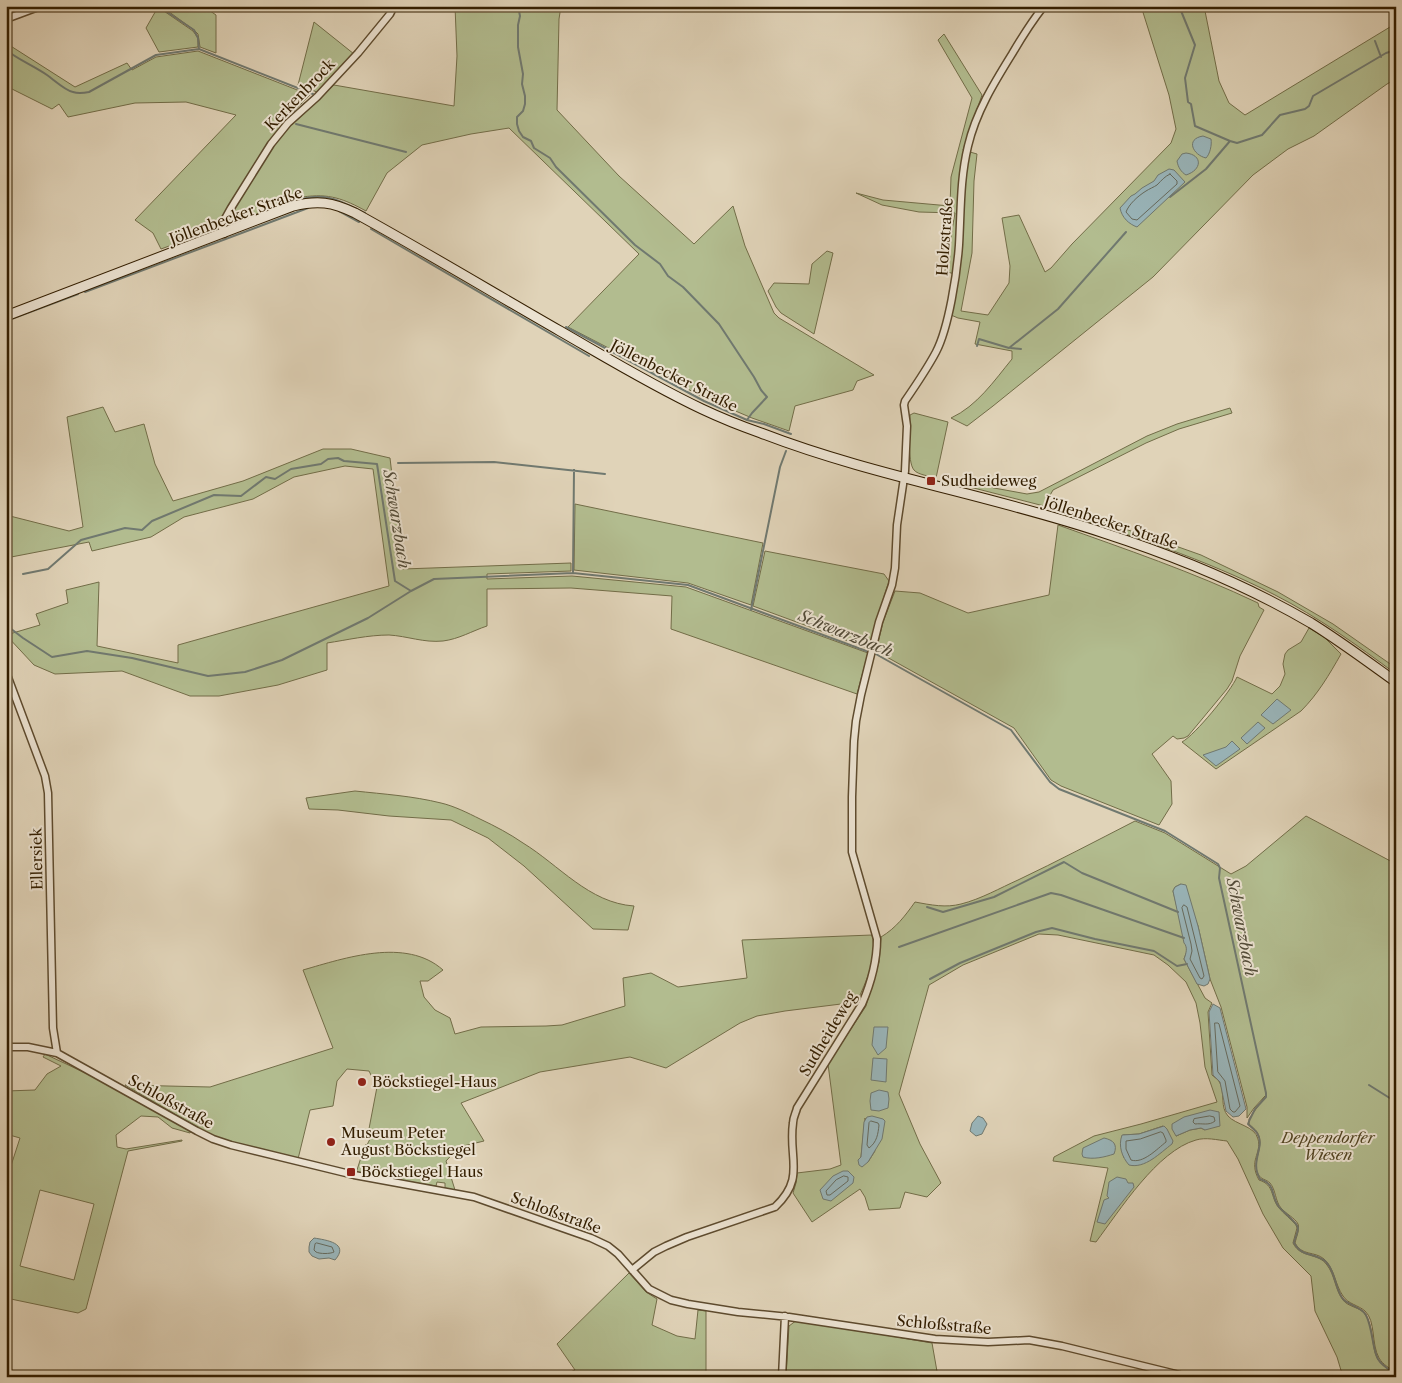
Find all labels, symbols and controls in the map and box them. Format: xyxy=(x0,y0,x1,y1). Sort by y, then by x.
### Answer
street label: Kerkenbrock xyxy=(261,54,340,135)
street label: Jöllenbecker Straße xyxy=(165,183,305,249)
street label: Holzstraße xyxy=(932,197,957,277)
street label: Jöllenbecker Straße xyxy=(606,334,741,416)
water label: Schwarzbach xyxy=(379,467,415,570)
place label: Sudheideweg xyxy=(941,471,1036,490)
marker: Sudheideweg xyxy=(925,475,937,487)
street label: Jöllenbecker Straße xyxy=(1040,491,1181,553)
water label: Schwarzbach xyxy=(795,605,896,661)
street label: Ellersiek xyxy=(26,826,47,890)
water label: Schwarzbach xyxy=(1222,875,1261,978)
street label: Sudheideweg xyxy=(795,988,860,1080)
street label: Schloßstraße xyxy=(125,1070,217,1133)
place label: Böckstiegel-Haus xyxy=(372,1072,497,1091)
marker: Böckstiegel-Haus xyxy=(356,1076,368,1088)
place label: Museum Peter August Böckstiegel xyxy=(340,1123,476,1159)
park label: Deppendorfer Wiesen xyxy=(1280,1128,1376,1164)
marker: Museum Peter August Böckstiegel xyxy=(325,1136,337,1148)
place label: Böckstiegel Haus xyxy=(361,1162,483,1181)
marker: Böckstiegel Haus xyxy=(345,1166,357,1178)
street label: Schloßstraße xyxy=(508,1187,604,1238)
street label: Schloßstraße xyxy=(896,1311,992,1338)

